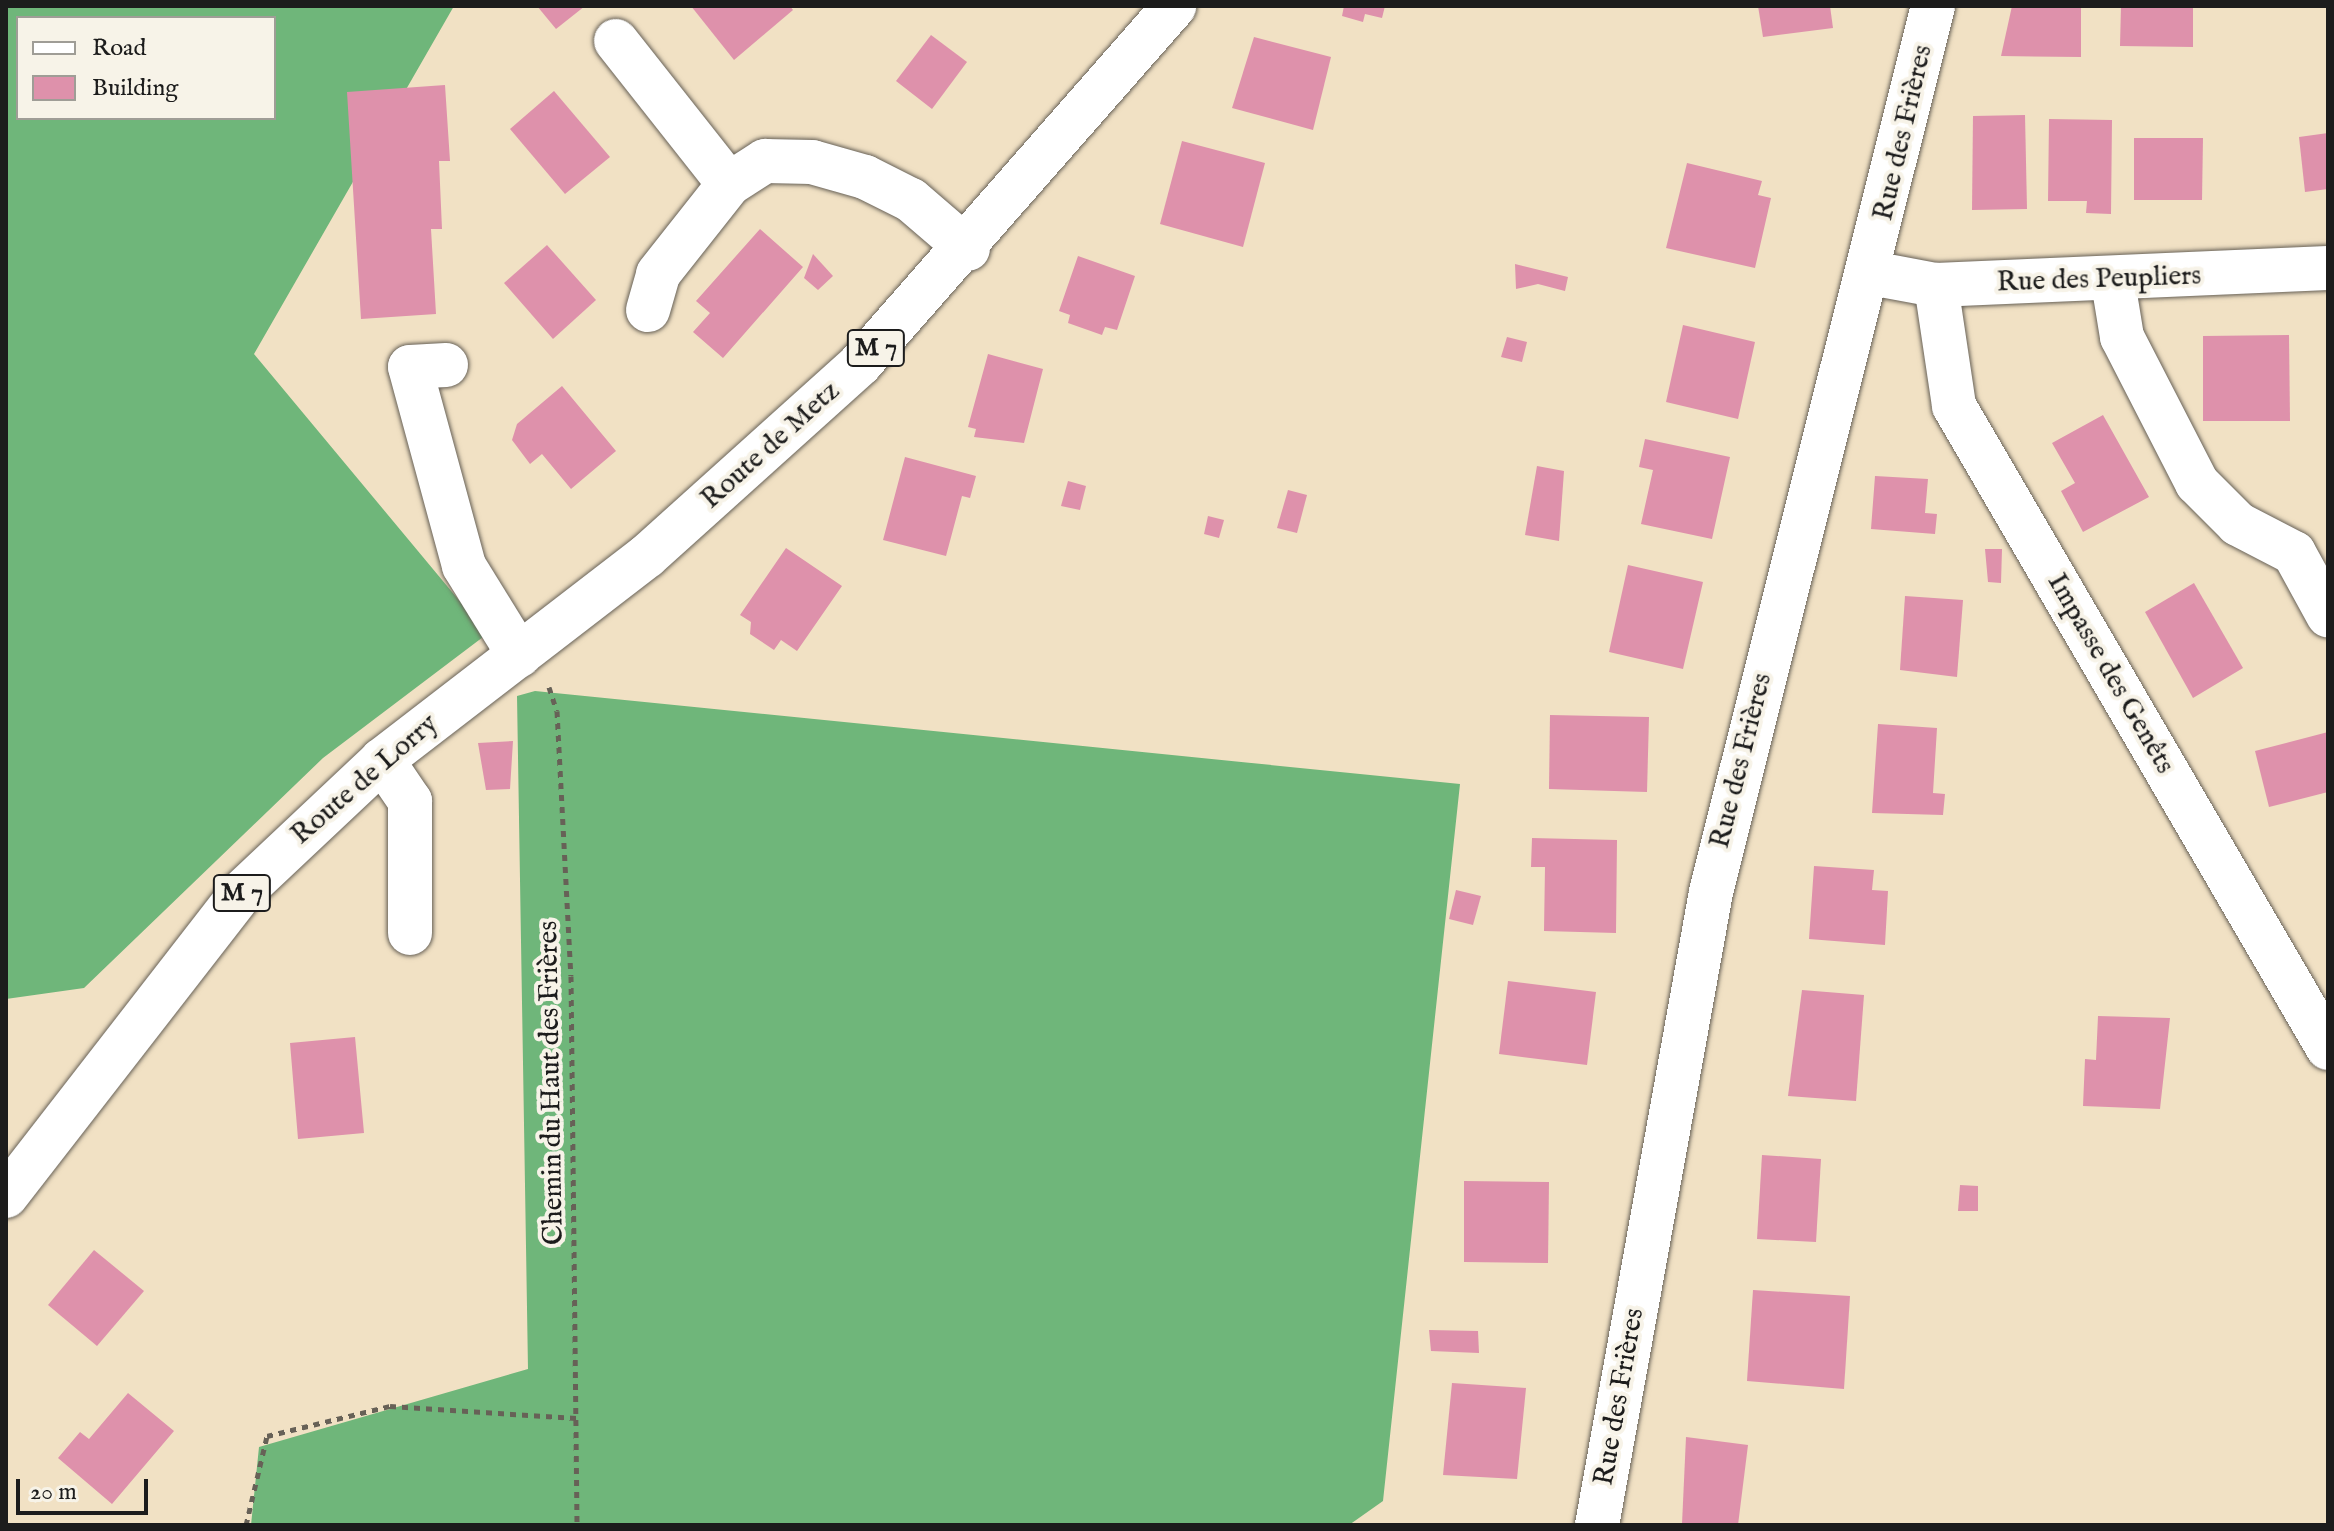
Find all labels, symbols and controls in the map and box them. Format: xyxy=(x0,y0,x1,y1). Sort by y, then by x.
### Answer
legend xyxy=(16,16,276,120)
text: Road xyxy=(92,33,146,64)
street label: Rue des Frières xyxy=(1867,42,1941,224)
text: Building xyxy=(92,73,178,104)
street label: Rue des Peupliers xyxy=(1996,260,2202,300)
road number: M 7 xyxy=(846,326,906,370)
street label: Route de Metz xyxy=(695,375,847,517)
street label: Impasse des Genêts xyxy=(2039,568,2181,780)
street label: Rue des Frières xyxy=(1704,670,1780,852)
street label: Route de Lorry xyxy=(285,707,445,853)
road number: M 7 xyxy=(212,871,272,915)
street label: Chemin du Haut des Frières xyxy=(532,921,572,1245)
street label: Rue des Frières xyxy=(1588,1306,1652,1488)
scale bar xyxy=(20,1463,152,1513)
text: 20 m xyxy=(30,1477,77,1508)

